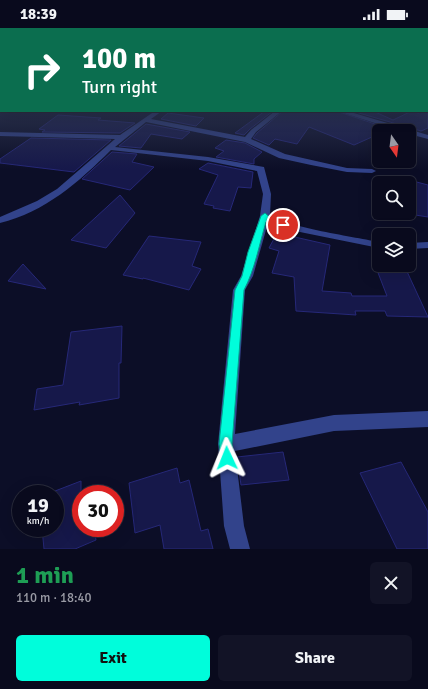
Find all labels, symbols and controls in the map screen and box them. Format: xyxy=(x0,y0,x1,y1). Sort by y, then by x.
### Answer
text: 18:39 xyxy=(20,5,57,23)
text: 100 m xyxy=(82,42,156,76)
icon: right xyxy=(16,44,68,96)
text: Turn right xyxy=(82,76,157,98)
north arrow xyxy=(372,124,416,168)
map controls xyxy=(372,124,416,272)
button: search xyxy=(372,176,416,220)
pin xyxy=(266,208,300,242)
icon: arrive xyxy=(272,214,294,236)
button: layers xyxy=(372,228,416,272)
position arrow xyxy=(206,437,248,479)
speed limit sign: 30 xyxy=(72,485,124,537)
text: 19 xyxy=(27,493,49,518)
text: km/h xyxy=(27,515,49,527)
text: 1 min xyxy=(16,560,74,590)
button: close xyxy=(370,562,412,604)
text: 110 m · 18:40 xyxy=(16,590,92,606)
button: Exit xyxy=(16,635,210,681)
button: Share xyxy=(218,635,412,681)

